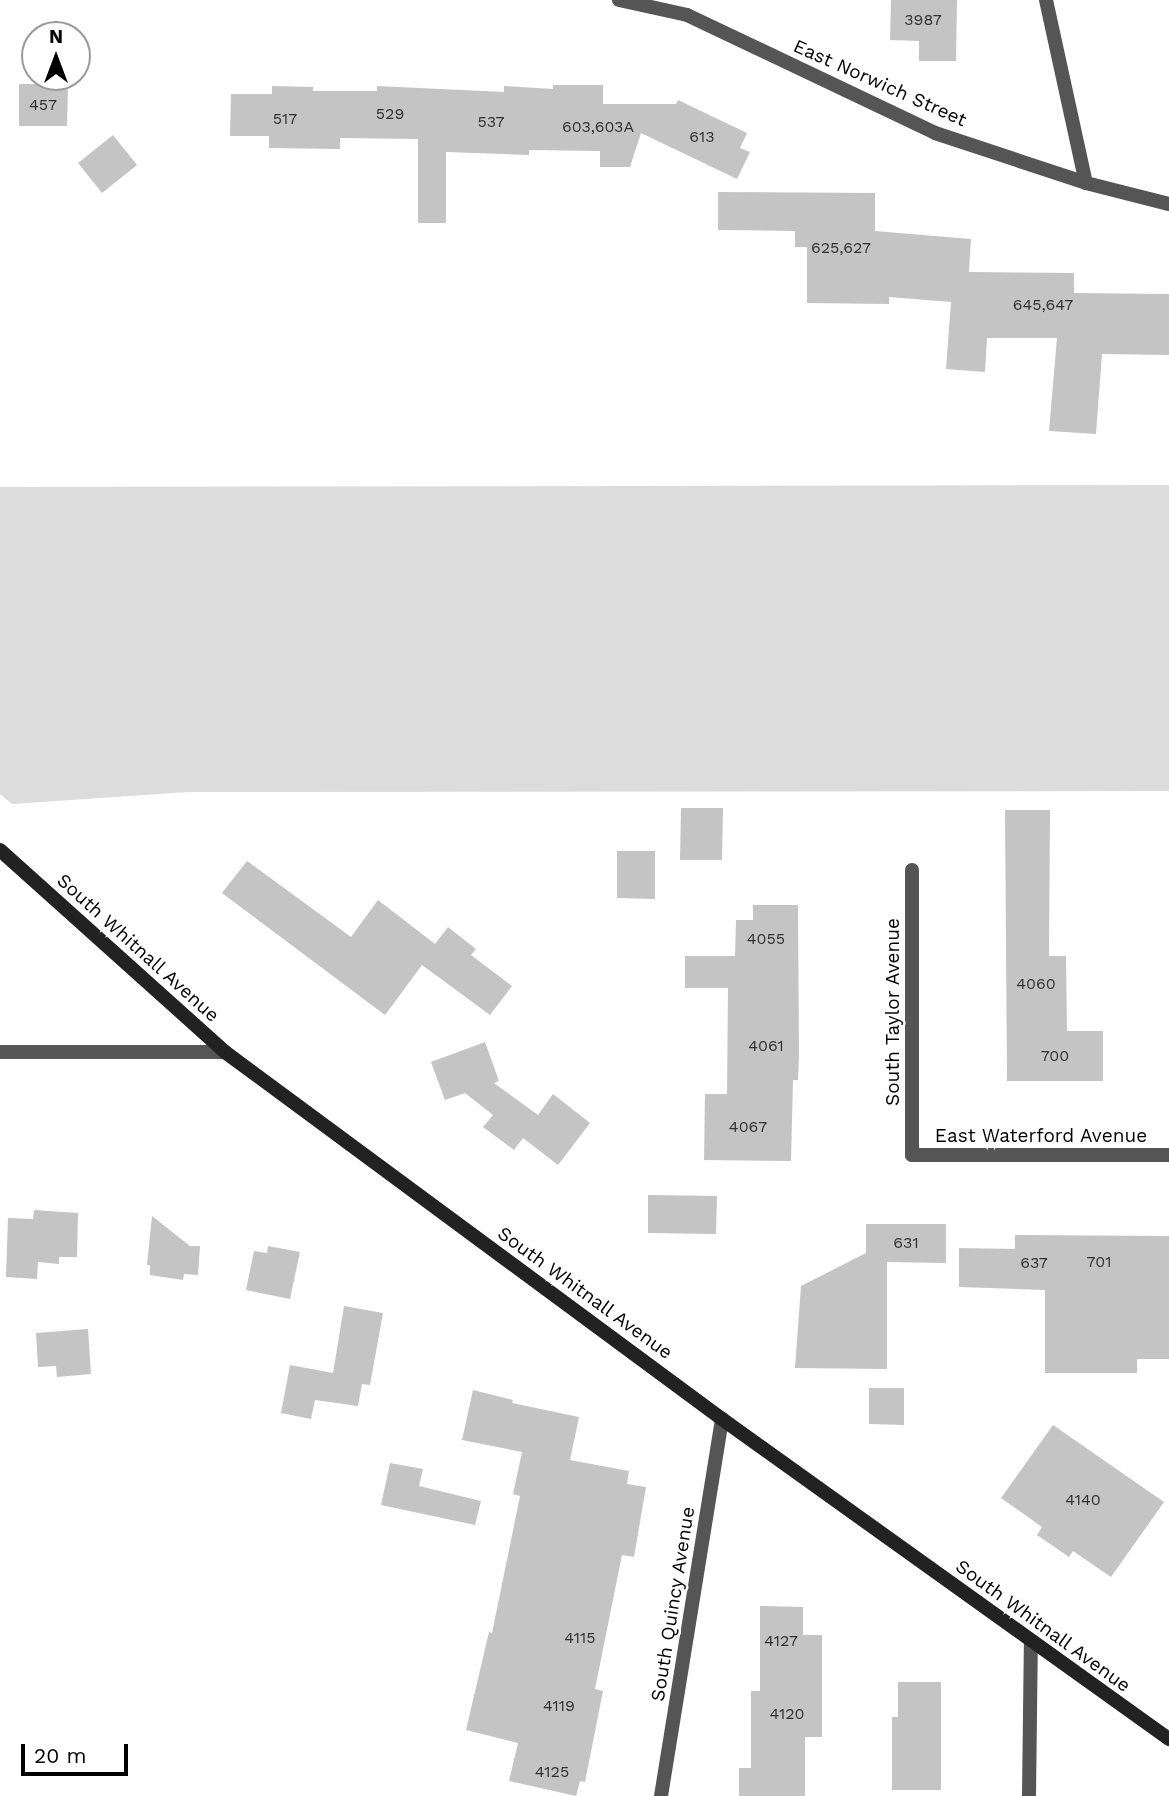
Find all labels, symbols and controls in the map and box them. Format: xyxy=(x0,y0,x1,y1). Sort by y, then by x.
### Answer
house number: 3987 xyxy=(904,10,942,30)
north arrow xyxy=(21,21,91,91)
text: N xyxy=(49,25,63,48)
street label: East Norwich Street xyxy=(790,34,970,132)
house number: 457 xyxy=(29,95,57,115)
house number: 529 xyxy=(376,104,404,124)
house number: 517 xyxy=(273,109,297,129)
house number: 537 xyxy=(478,112,504,132)
house number: 603,603A xyxy=(562,117,634,137)
house number: 613 xyxy=(689,127,715,147)
house number: 625,627 xyxy=(811,238,871,258)
house number: 645,647 xyxy=(1013,295,1073,315)
street label: South Whitnall Avenue xyxy=(51,868,225,1028)
street label: South Taylor Avenue xyxy=(882,917,904,1107)
house number: 4055 xyxy=(747,929,785,949)
house number: 4060 xyxy=(1016,974,1056,994)
house number: 4061 xyxy=(748,1036,784,1056)
house number: 700 xyxy=(1041,1046,1069,1066)
house number: 4067 xyxy=(729,1117,767,1137)
street label: East Waterford Avenue xyxy=(934,1125,1148,1147)
street label: South Whitnall Avenue xyxy=(492,1221,678,1365)
house number: 631 xyxy=(893,1233,919,1253)
house number: 701 xyxy=(1087,1252,1111,1272)
house number: 637 xyxy=(1020,1253,1048,1273)
house number: 4140 xyxy=(1065,1490,1101,1510)
street label: South Quincy Avenue xyxy=(646,1504,700,1704)
street label: South Whitnall Avenue xyxy=(950,1554,1136,1698)
house number: 4115 xyxy=(564,1628,596,1648)
house number: 4127 xyxy=(764,1631,798,1651)
house number: 4119 xyxy=(543,1696,575,1716)
house number: 4120 xyxy=(769,1704,805,1724)
scale bar xyxy=(24,1730,131,1774)
text: 20 m xyxy=(34,1743,86,1768)
house number: 4125 xyxy=(535,1762,569,1782)

